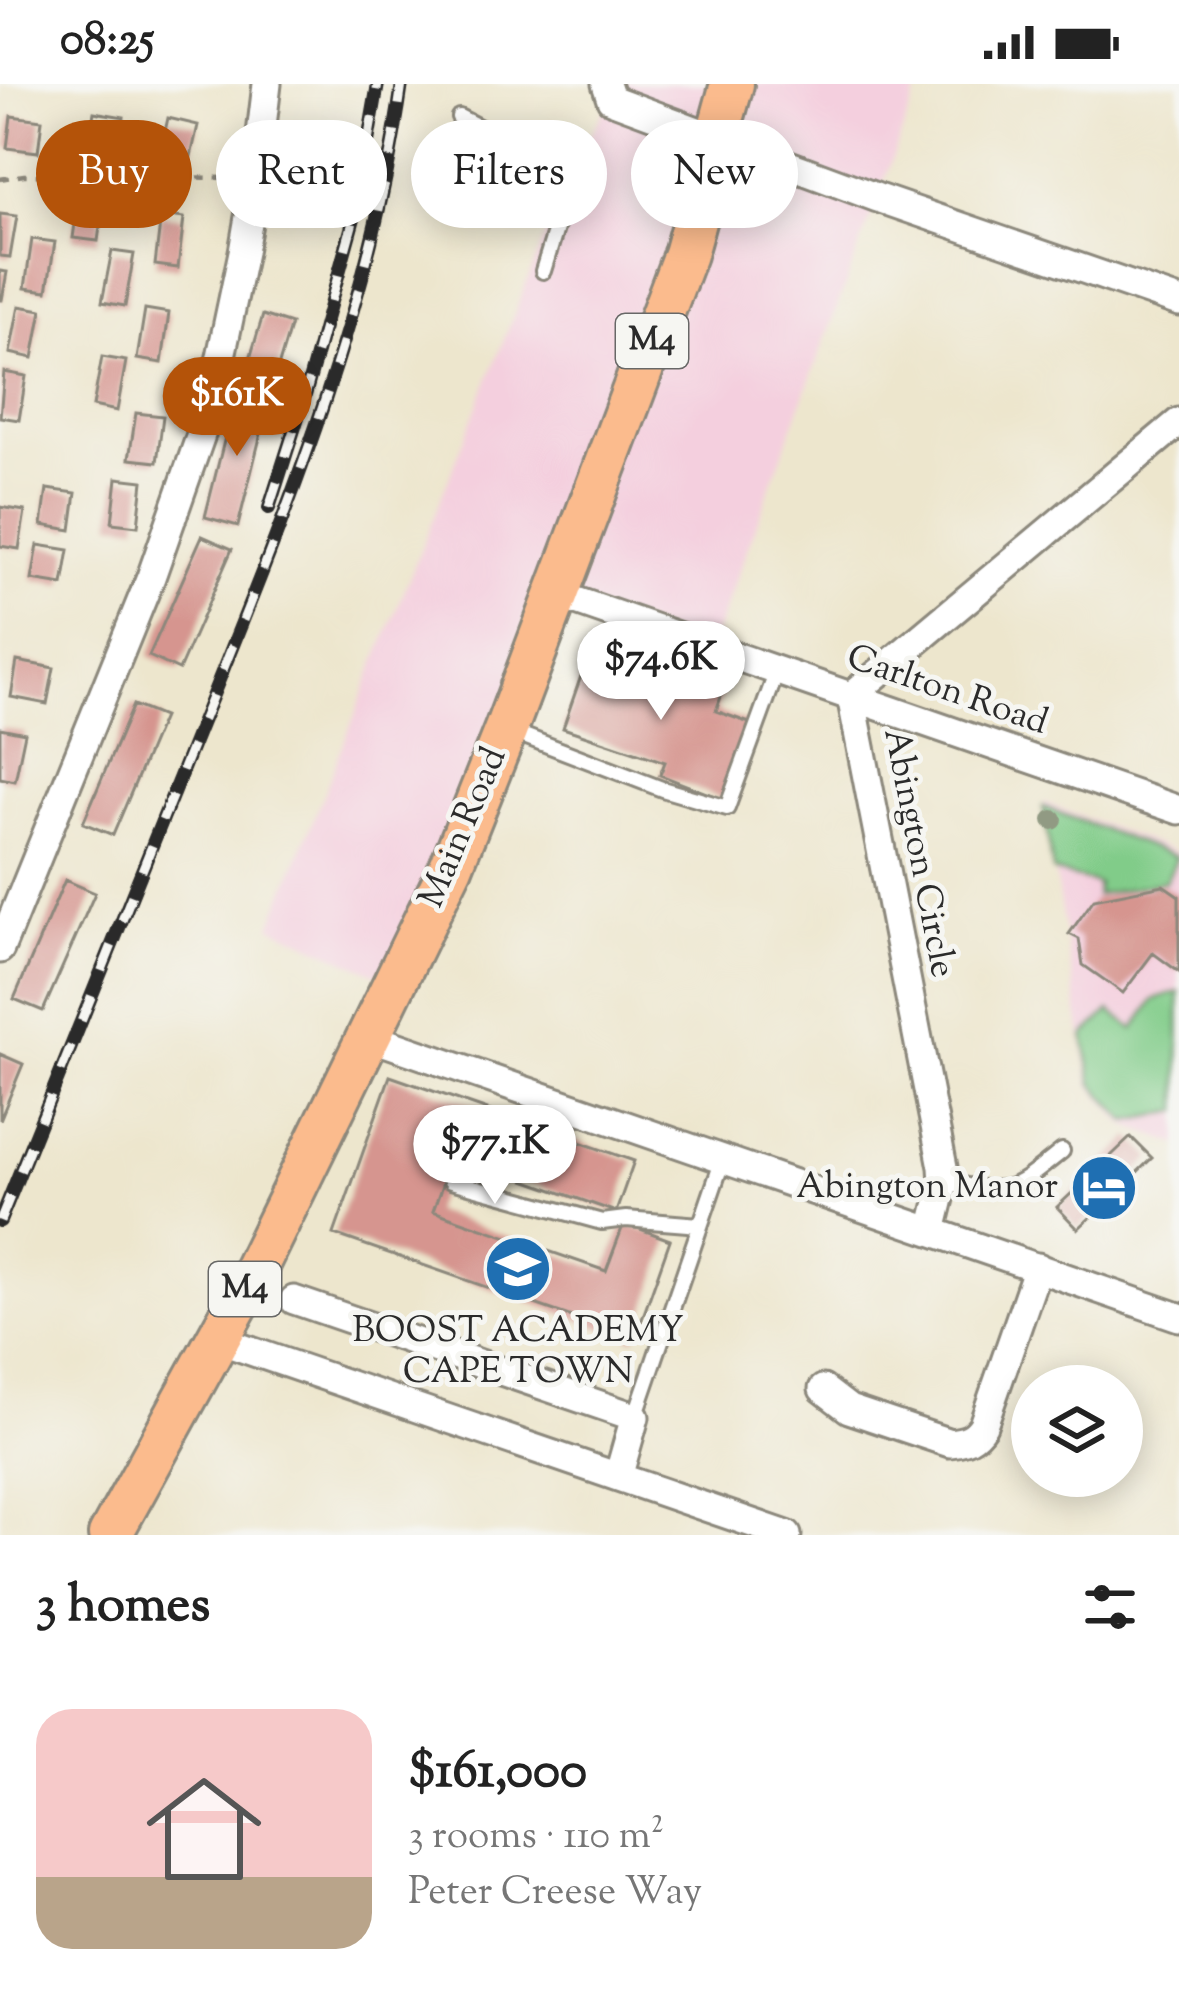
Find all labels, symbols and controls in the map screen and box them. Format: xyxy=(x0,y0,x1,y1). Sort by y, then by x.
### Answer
text: 08:25 xyxy=(60,10,154,75)
chip: Buy xyxy=(36,120,192,228)
chip: Rent xyxy=(216,120,387,228)
chip: Filters xyxy=(411,120,607,228)
chip: New xyxy=(631,120,798,228)
road number: M4 xyxy=(616,314,688,368)
pin: $161K xyxy=(153,357,321,459)
text: $161K xyxy=(190,368,284,424)
pin: $74.6K xyxy=(563,621,759,723)
text: $74.6K xyxy=(604,632,718,688)
street label: Carlton Road xyxy=(839,632,1055,750)
street label: Abington Circle xyxy=(868,724,968,982)
street label: Main Road xyxy=(407,740,521,916)
pin: $77.1K xyxy=(397,1105,593,1207)
text: $77.1K xyxy=(440,1116,550,1172)
hotel icon: Abington Manor xyxy=(1069,1153,1139,1223)
place label: Abington Manor xyxy=(796,1162,1058,1214)
school or university icon: BOOST ACADEMY CAPE TOWN xyxy=(483,1234,553,1304)
road number: M4 xyxy=(209,1262,281,1316)
place label: BOOST ACADEMY CAPE TOWN xyxy=(352,1306,684,1399)
map controls xyxy=(1011,1365,1143,1497)
button: layers xyxy=(1011,1365,1143,1497)
text: 3 homes xyxy=(36,1571,210,1644)
icon: filters xyxy=(1077,1574,1143,1640)
text: $161,000 xyxy=(408,1737,587,1810)
icon: home xyxy=(132,1757,276,1901)
text: 3 rooms · 110 m² xyxy=(408,1810,664,1866)
text: Peter Creese Way xyxy=(408,1866,702,1922)

